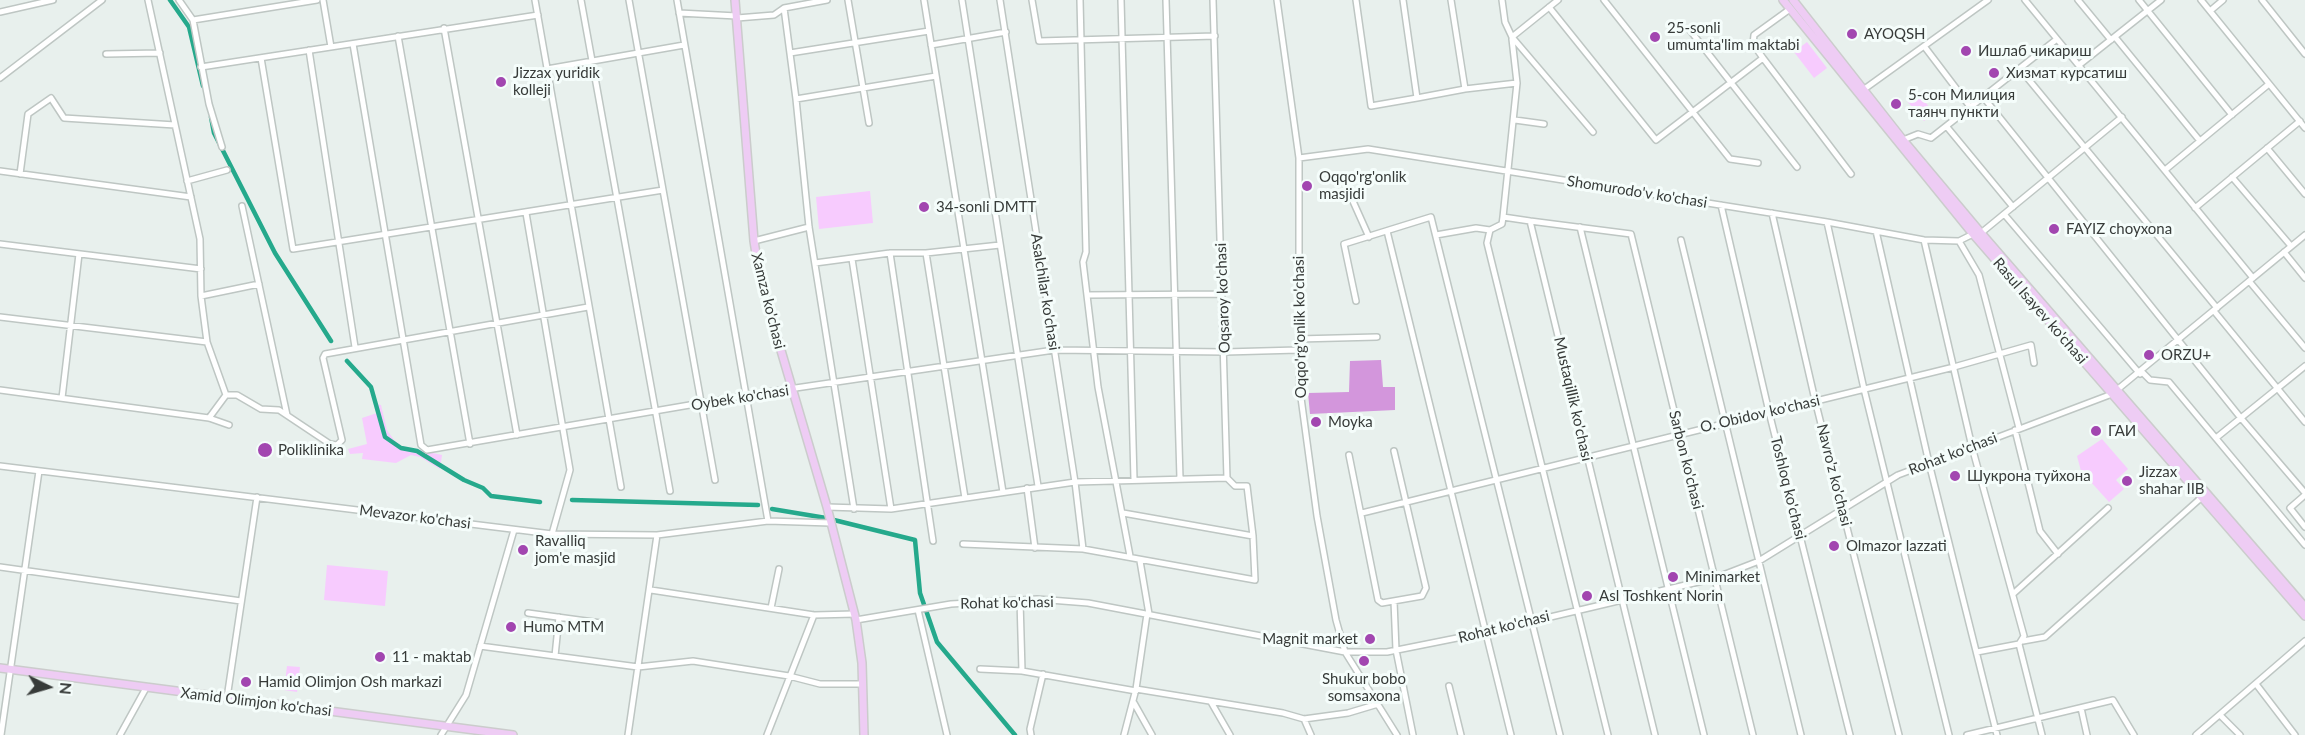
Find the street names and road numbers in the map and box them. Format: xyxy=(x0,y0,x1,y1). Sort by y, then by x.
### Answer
street label: Shomurodo'v ko'chasi xyxy=(1566,172,1708,212)
street label: Asalchilar ko'chasi xyxy=(1027,232,1063,352)
street label: Oqsaroy ko'chasi xyxy=(1212,242,1234,354)
street label: Xamza ko'chasi xyxy=(747,251,789,351)
street label: Rasul Isayev ko'chasi xyxy=(1989,254,2091,368)
street label: Oqqo'rg'onlik ko'chasi xyxy=(1290,256,1310,398)
street label: Mustaqillik ko'chasi xyxy=(1550,335,1596,463)
street label: Oybek ko'chasi xyxy=(690,381,790,415)
street label: O. Obidov ko'chasi xyxy=(1698,391,1822,437)
street label: Sarbon ko'chasi xyxy=(1665,409,1707,511)
street label: Navro'z ko'chasi xyxy=(1813,422,1855,528)
street label: Rohat ko'chasi xyxy=(1906,429,2000,479)
street label: Toshloq ko'chasi xyxy=(1766,434,1810,542)
street label: Mevazor ko'chasi xyxy=(358,501,472,533)
street label: Rohat ko'chasi xyxy=(960,593,1054,613)
street label: Rohat ko'chasi xyxy=(1456,607,1552,647)
street label: Xamid Olimjon ko'chasi xyxy=(179,684,333,720)

